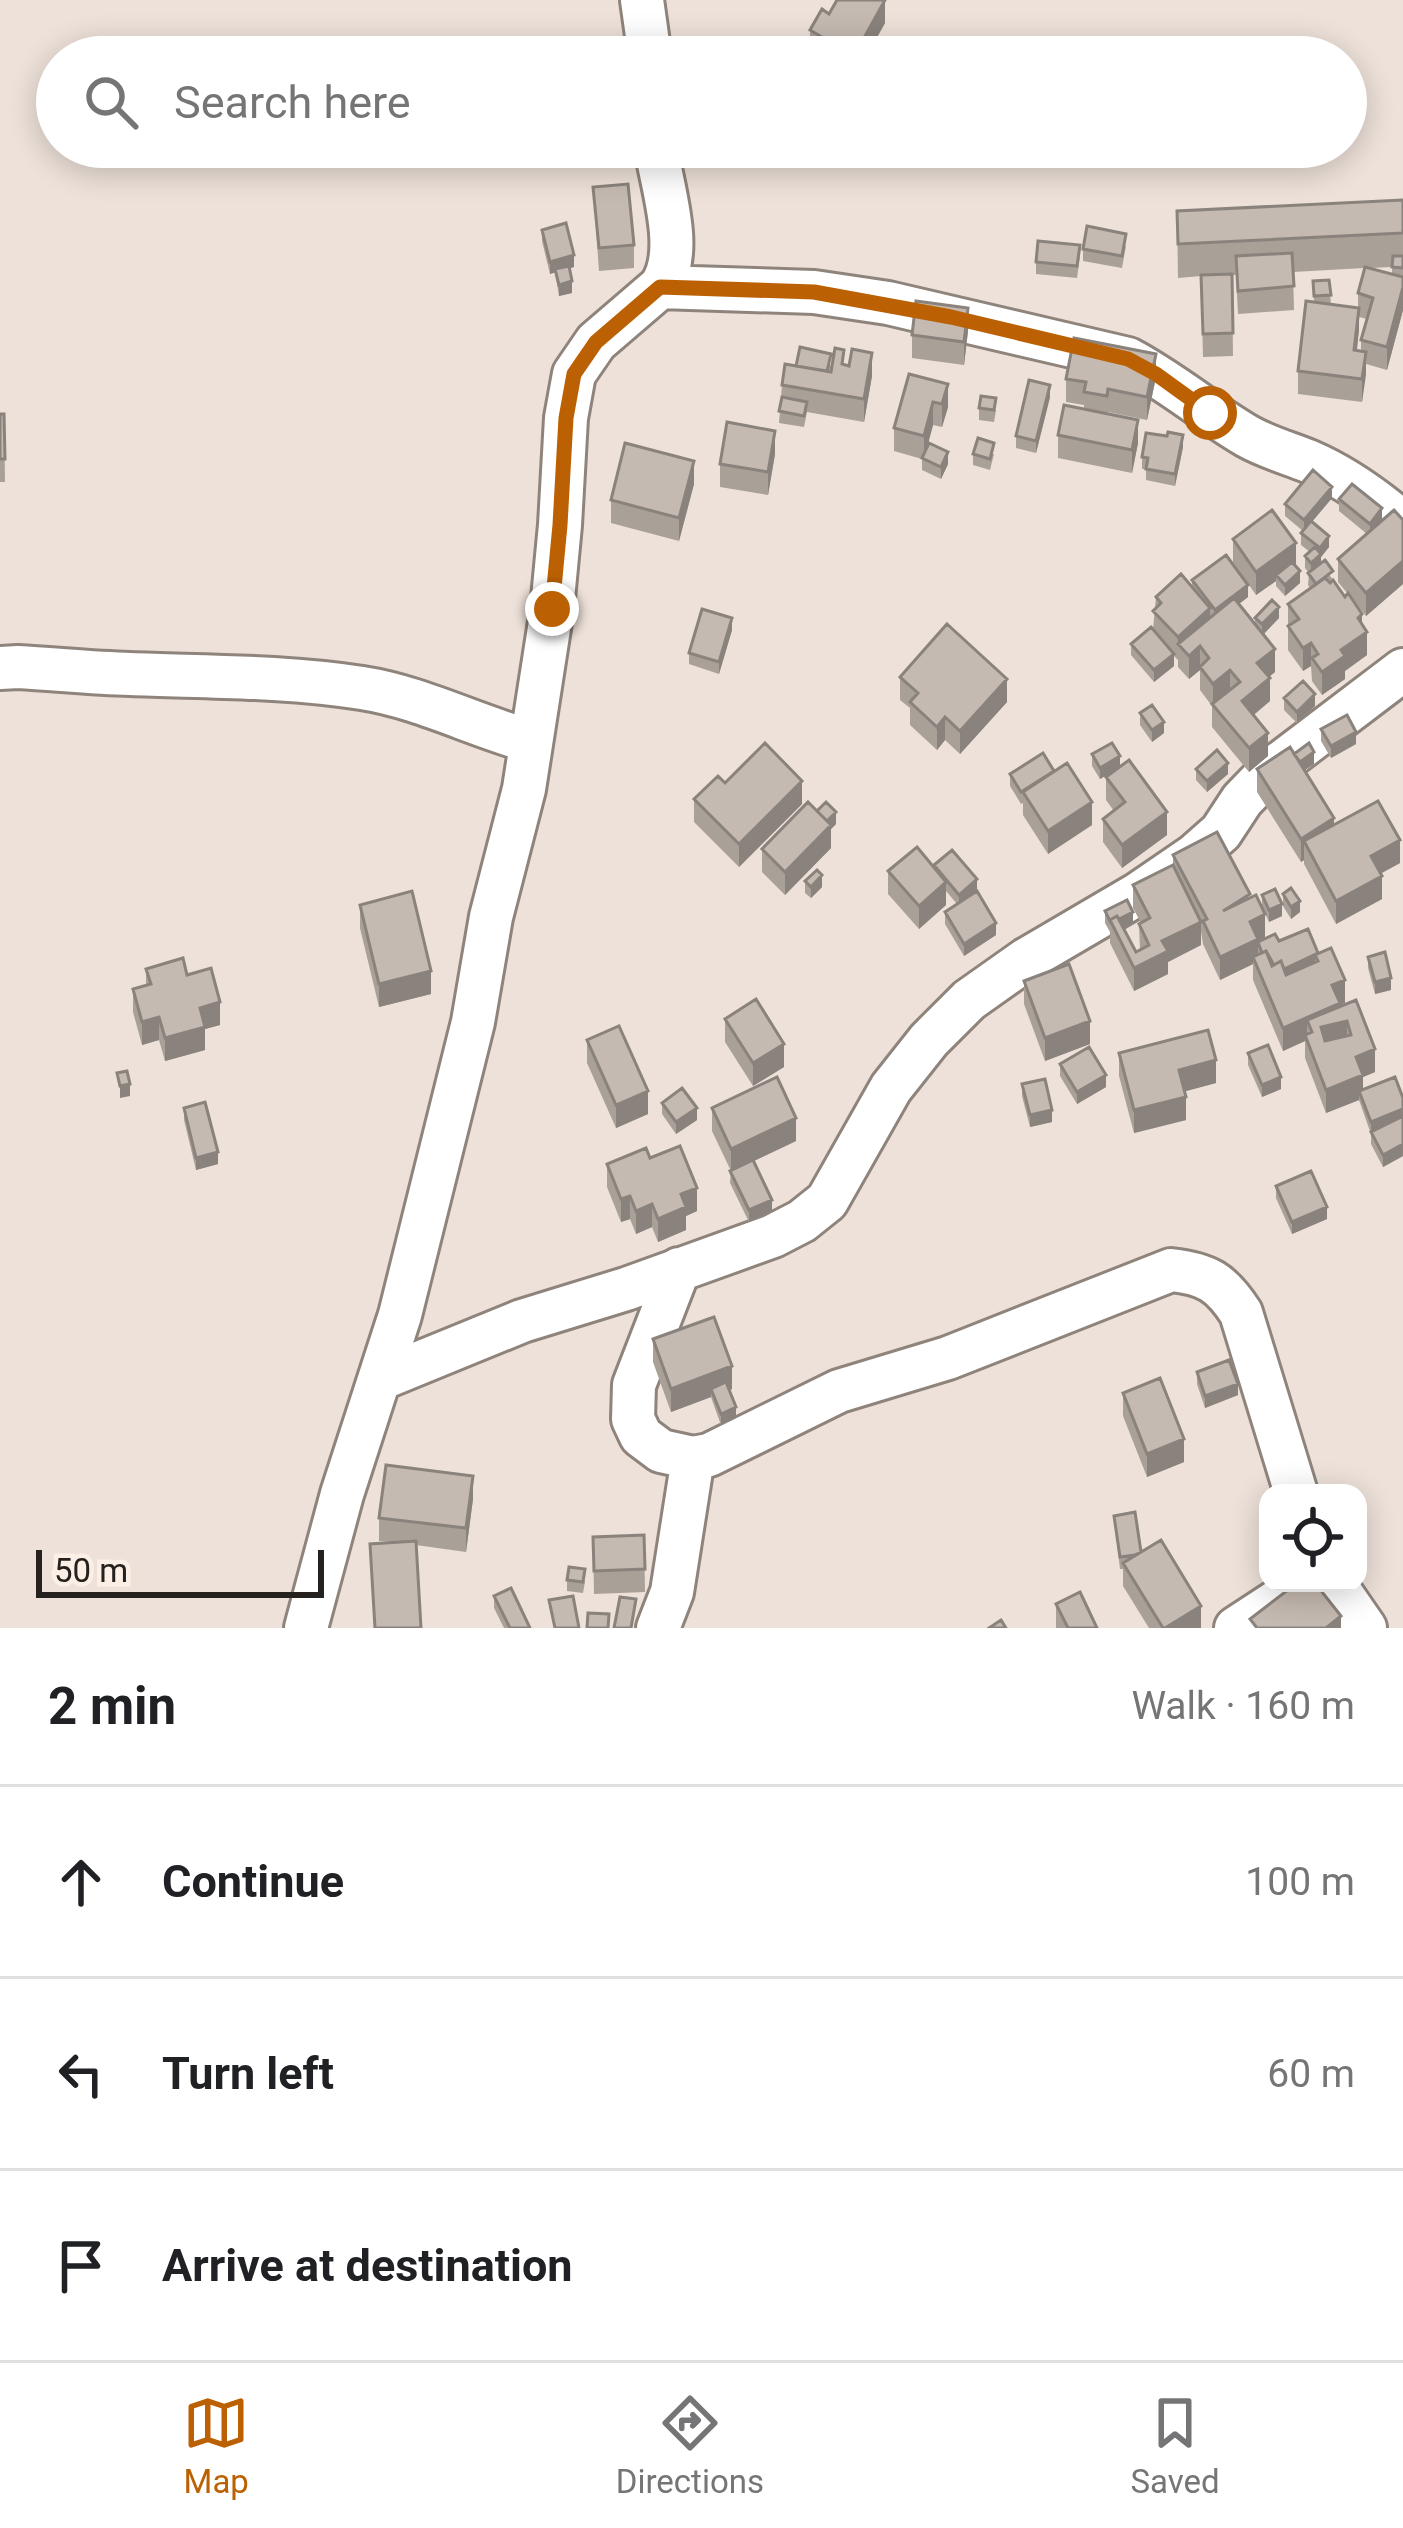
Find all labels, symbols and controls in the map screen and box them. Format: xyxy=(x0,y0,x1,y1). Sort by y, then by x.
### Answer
search box xyxy=(36,36,1367,168)
icon: search xyxy=(78,69,144,135)
text: Search here xyxy=(174,76,411,129)
route start xyxy=(1183,386,1237,440)
route end xyxy=(525,582,579,636)
map controls xyxy=(1259,1484,1367,1592)
button: locate xyxy=(1259,1484,1367,1592)
scale bar xyxy=(36,1544,324,1597)
text: 50 m xyxy=(54,1551,128,1590)
text: 2 min xyxy=(48,1677,176,1736)
text: Walk · 160 m xyxy=(1131,1683,1355,1729)
icon: ahead xyxy=(48,1849,114,1915)
text: Continue xyxy=(162,1855,344,1908)
text: 100 m xyxy=(1245,1859,1355,1905)
icon: left xyxy=(48,2041,114,2107)
text: Turn left xyxy=(162,2047,334,2100)
text: 60 m xyxy=(1267,2051,1355,2097)
icon: arrive xyxy=(48,2233,114,2299)
text: Arrive at destination xyxy=(162,2239,573,2292)
tab: Map xyxy=(183,2390,249,2501)
tab: Directions xyxy=(616,2390,764,2501)
tab: Saved xyxy=(1131,2390,1220,2501)

